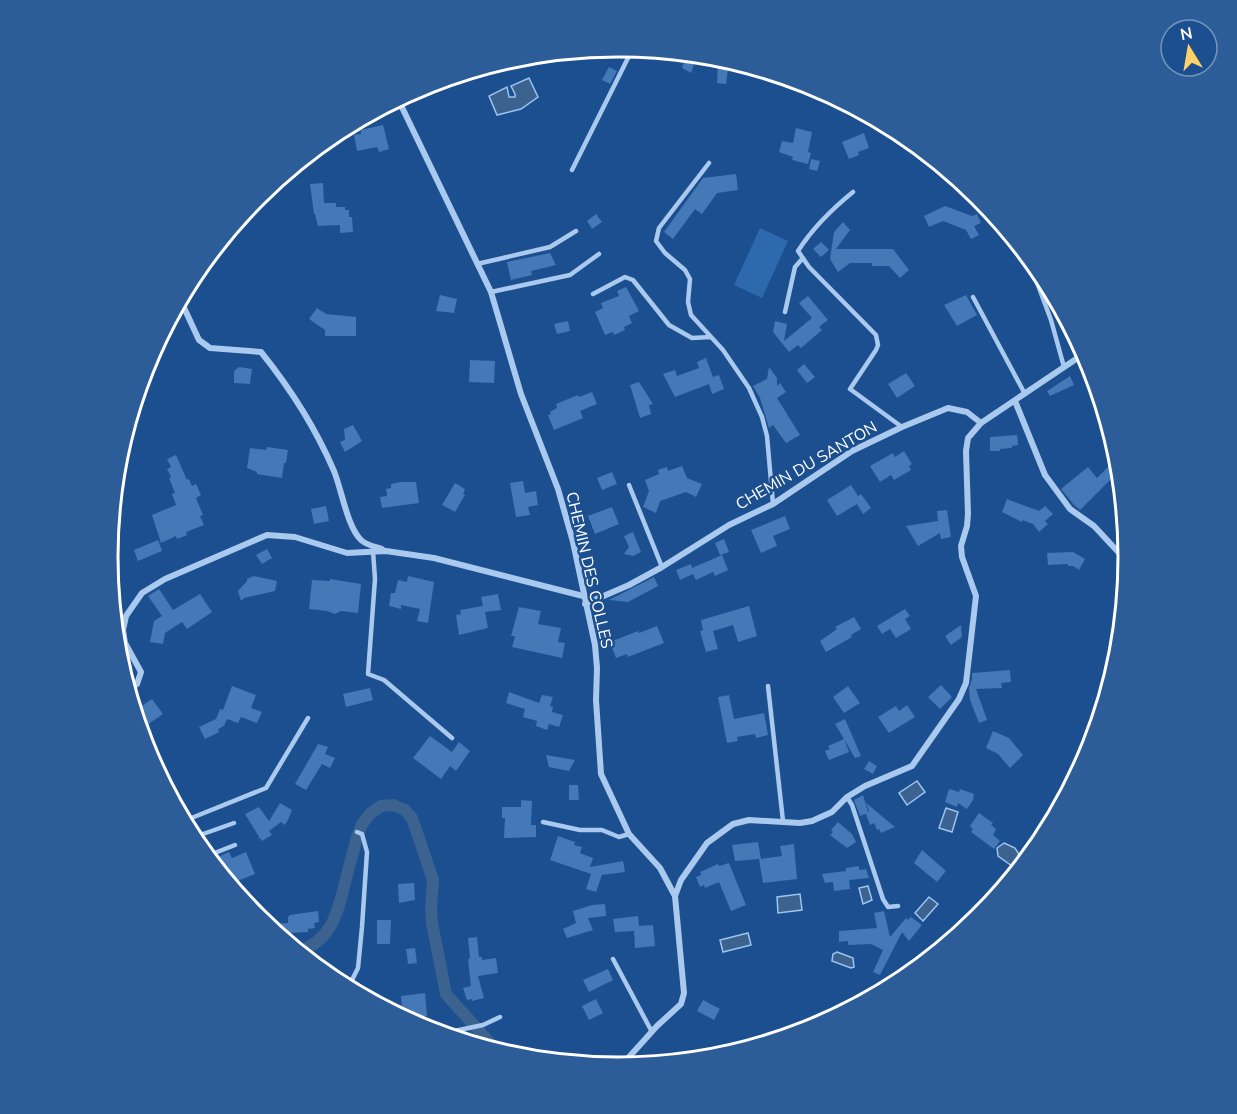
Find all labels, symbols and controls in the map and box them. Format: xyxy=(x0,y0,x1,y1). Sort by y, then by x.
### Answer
north arrow xyxy=(1159,18,1219,78)
text: N xyxy=(1178,22,1194,46)
street label: CHEMIN DU SANTON xyxy=(732,416,881,515)
street label: CHEMIN DES COLLES xyxy=(560,490,618,651)

